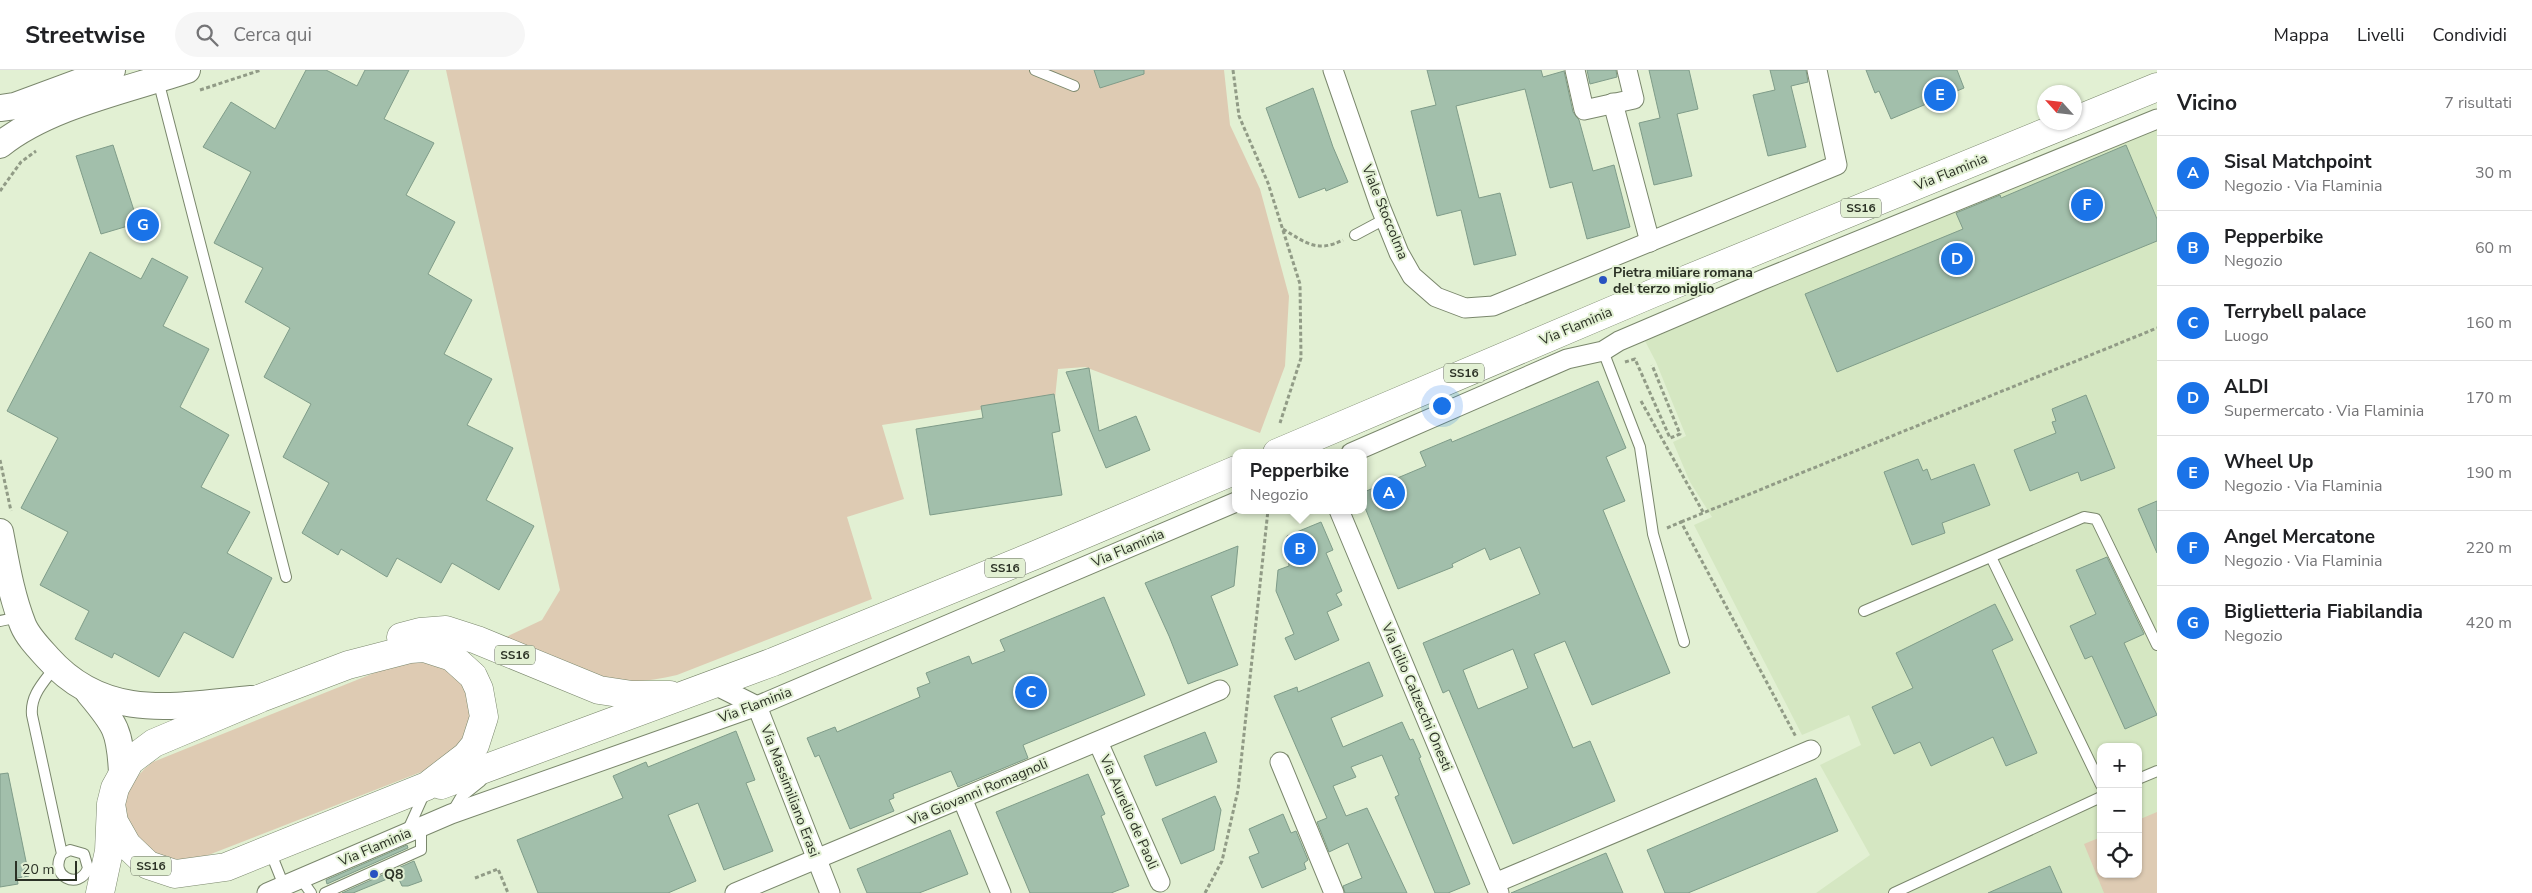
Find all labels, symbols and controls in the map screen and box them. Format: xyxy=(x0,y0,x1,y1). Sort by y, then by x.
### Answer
search box xyxy=(175,12,525,57)
text: Streetwise xyxy=(25,19,145,51)
icon: search xyxy=(193,21,221,49)
text: Cerca qui xyxy=(233,22,312,48)
text: Mappa xyxy=(2274,23,2329,47)
text: Livelli xyxy=(2357,23,2404,47)
text: Condividi xyxy=(2432,23,2507,47)
pin: E xyxy=(1924,76,1956,114)
north arrow xyxy=(2037,85,2082,130)
text: Vicino xyxy=(2177,89,2237,117)
text: 7 risultati xyxy=(2444,92,2512,114)
street label: Via Flaminia xyxy=(1911,149,1990,196)
text: Sisal Matchpoint xyxy=(2224,149,2371,175)
street label: Viale Stoccolma xyxy=(1357,161,1413,262)
text: A xyxy=(2187,162,2199,184)
text: 30 m xyxy=(2475,162,2512,184)
text: Negozio · Via Flaminia xyxy=(2224,175,2382,197)
pin: F xyxy=(2071,186,2103,224)
road number: SS16 xyxy=(1841,198,1881,218)
pin: G xyxy=(127,206,159,244)
text: Pepperbike xyxy=(2224,224,2323,250)
text: B xyxy=(2187,237,2199,259)
text: 60 m xyxy=(2475,237,2512,259)
pin: D xyxy=(1941,240,1973,278)
text: Negozio xyxy=(2224,250,2283,272)
place label: Pietra miliare romana del terzo miglio xyxy=(1613,263,1753,298)
marker: Pietra miliare romana del terzo miglio xyxy=(1597,274,1609,286)
text: Terrybell palace xyxy=(2224,299,2366,325)
street label: Via Flaminia xyxy=(1536,302,1615,350)
text: C xyxy=(2188,312,2198,334)
text: 160 m xyxy=(2465,312,2512,334)
text: Luogo xyxy=(2224,325,2269,347)
road number: SS16 xyxy=(1444,364,1484,382)
text: ALDI xyxy=(2224,374,2269,400)
text: D xyxy=(2187,387,2199,409)
text: 170 m xyxy=(2465,387,2512,409)
your location xyxy=(1429,393,1455,419)
text: Supermercato · Via Flaminia xyxy=(2224,400,2424,422)
popup xyxy=(1232,449,1367,514)
text: Wheel Up xyxy=(2224,449,2313,475)
text: Pepperbike xyxy=(1250,458,1349,484)
text: E xyxy=(2188,462,2198,484)
text: 190 m xyxy=(2465,462,2512,484)
pin: A xyxy=(1373,474,1405,512)
text: Negozio · Via Flaminia xyxy=(2224,475,2382,497)
text: Negozio xyxy=(1250,484,1308,506)
street label: Via Flaminia xyxy=(1088,524,1167,572)
text: Angel Mercatone xyxy=(2224,524,2375,550)
pin: B xyxy=(1284,530,1316,568)
text: F xyxy=(2189,537,2198,559)
text: 220 m xyxy=(2465,537,2512,559)
text: Negozio · Via Flaminia xyxy=(2224,550,2382,572)
road number: SS16 xyxy=(985,558,1025,578)
text: Biglietteria Fiabilandia xyxy=(2224,599,2423,625)
text: G xyxy=(2187,612,2199,634)
text: 420 m xyxy=(2465,612,2512,634)
street label: Via Icilio Calzecchi Onesti xyxy=(1377,619,1457,774)
text: Negozio xyxy=(2224,625,2283,647)
road number: SS16 xyxy=(495,646,535,664)
pin: C xyxy=(1015,673,1047,711)
street label: Via Flaminia xyxy=(715,682,794,728)
street label: Via Massimiliano Erasi xyxy=(756,721,824,860)
map controls xyxy=(2097,743,2142,878)
button: + xyxy=(2097,743,2142,788)
street label: Via Aurelio de Paoli xyxy=(1095,751,1163,872)
street label: Via Giovanni Romagnoli xyxy=(904,754,1051,830)
button: − xyxy=(2097,788,2142,833)
street label: Via Flaminia xyxy=(335,823,414,871)
button: locate xyxy=(2097,833,2142,878)
road number: SS16 xyxy=(131,856,171,876)
scale bar xyxy=(15,858,78,881)
text: 20 m xyxy=(22,860,54,879)
place label: Q8 xyxy=(384,865,403,884)
marker: Q8 xyxy=(368,868,380,880)

